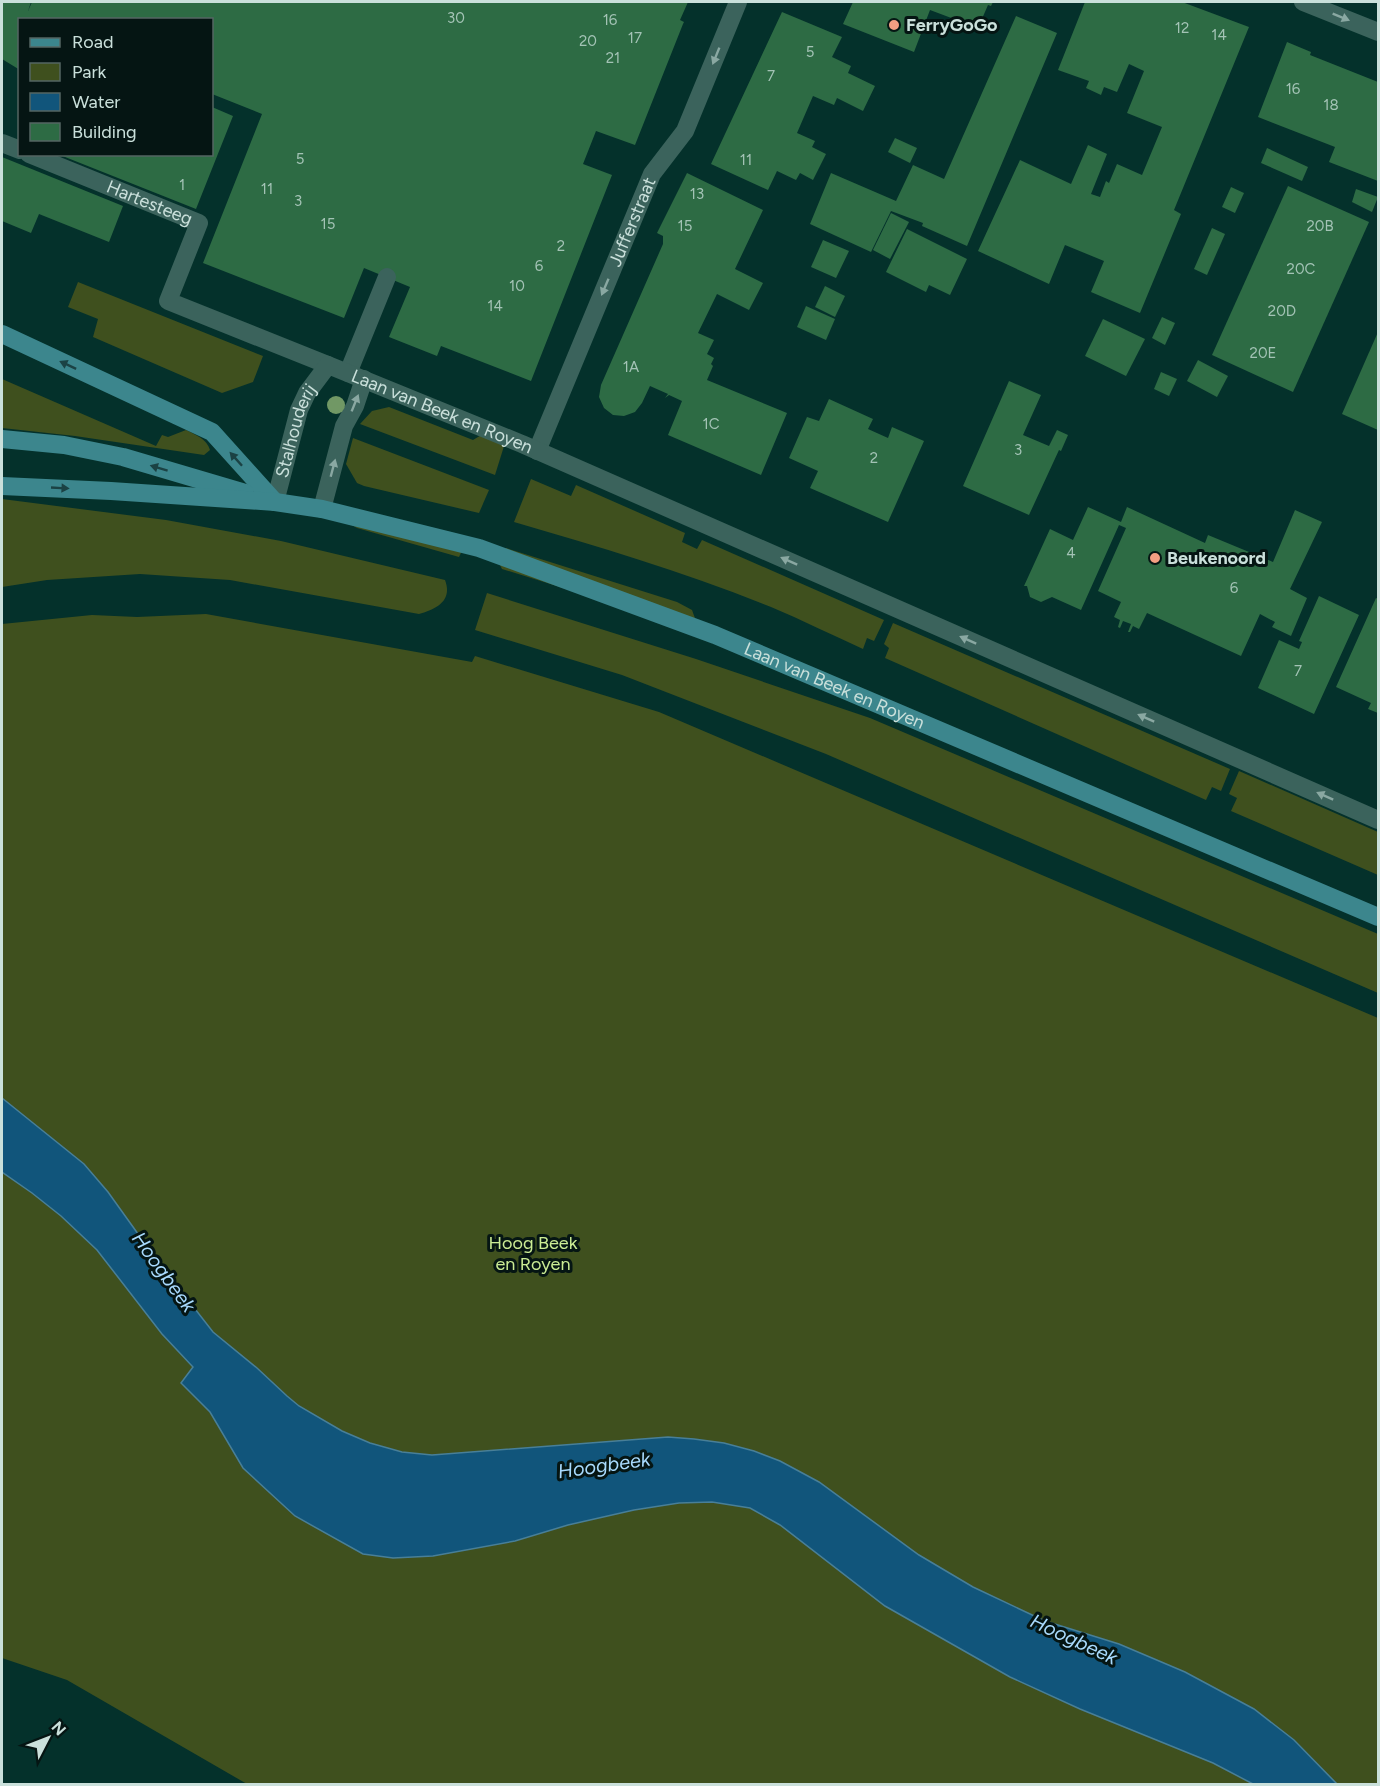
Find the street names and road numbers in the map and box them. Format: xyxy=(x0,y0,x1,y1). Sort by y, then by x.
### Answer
street label: Jufferstraat xyxy=(604,174,661,270)
street label: Hartesteeg xyxy=(103,176,196,230)
street label: Laan van Beek en Royen xyxy=(348,365,536,458)
street label: Stalhouderij xyxy=(271,379,321,480)
street label: Laan van Beek en Royen xyxy=(741,638,928,734)

